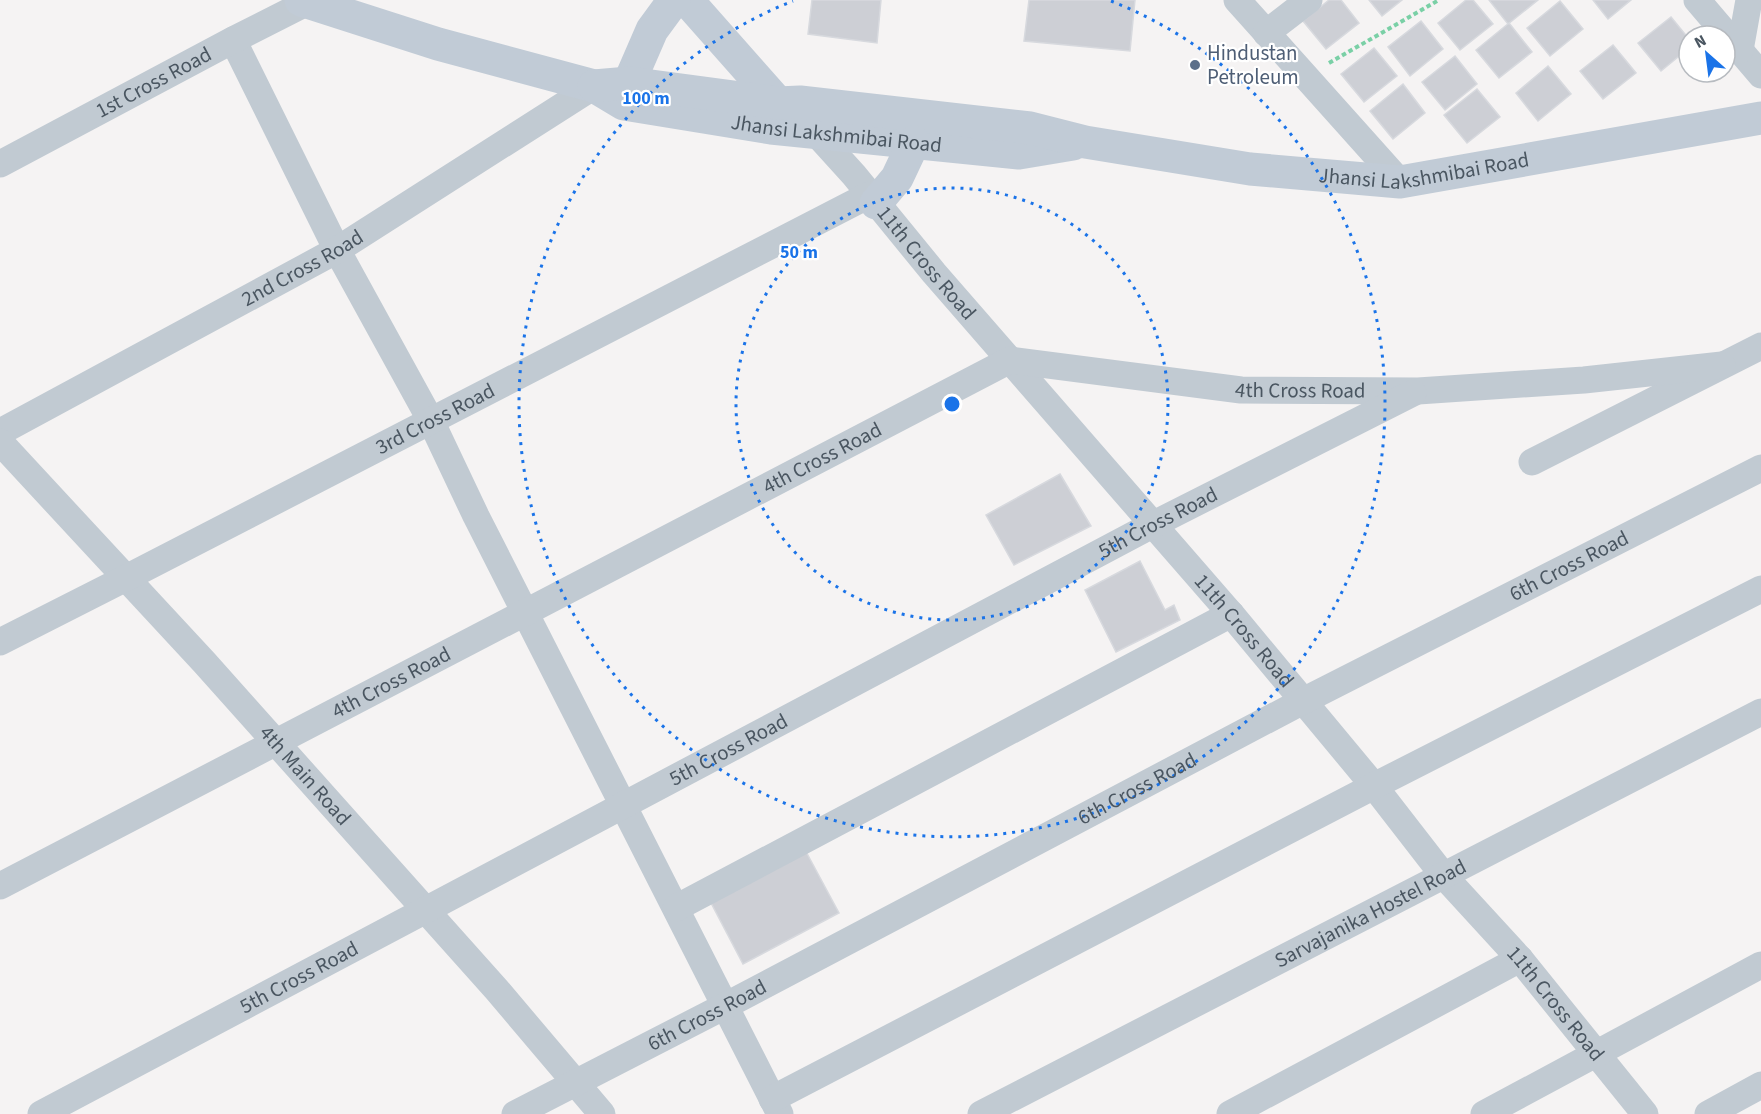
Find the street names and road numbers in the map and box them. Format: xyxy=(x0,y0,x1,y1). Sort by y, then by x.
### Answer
street label: 1st Cross Road xyxy=(90,39,217,125)
street label: Jhansi Lakshmibai Road xyxy=(729,107,943,160)
street label: Jhansi Lakshmibai Road xyxy=(1317,144,1531,197)
street label: 11th Cross Road xyxy=(870,199,983,327)
street label: 2nd Cross Road xyxy=(236,222,369,314)
street label: 4th Cross Road xyxy=(1233,374,1366,406)
street label: 3rd Cross Road xyxy=(370,375,500,462)
street label: 4th Cross Road xyxy=(757,414,887,501)
street label: 5th Cross Road xyxy=(1093,479,1223,566)
street label: 6th Cross Road xyxy=(1504,523,1634,609)
street label: 11th Cross Road xyxy=(1187,567,1301,694)
street label: 4th Cross Road xyxy=(326,639,456,726)
street label: 5th Cross Road xyxy=(664,706,793,793)
street label: 4th Main Road xyxy=(252,719,358,832)
street label: 6th Cross Road xyxy=(1072,745,1202,832)
street label: Sarvajanika Hostel Road xyxy=(1269,851,1472,975)
street label: 5th Cross Road xyxy=(234,933,364,1021)
street label: 11th Cross Road xyxy=(1500,939,1612,1068)
street label: 6th Cross Road xyxy=(642,972,772,1058)

